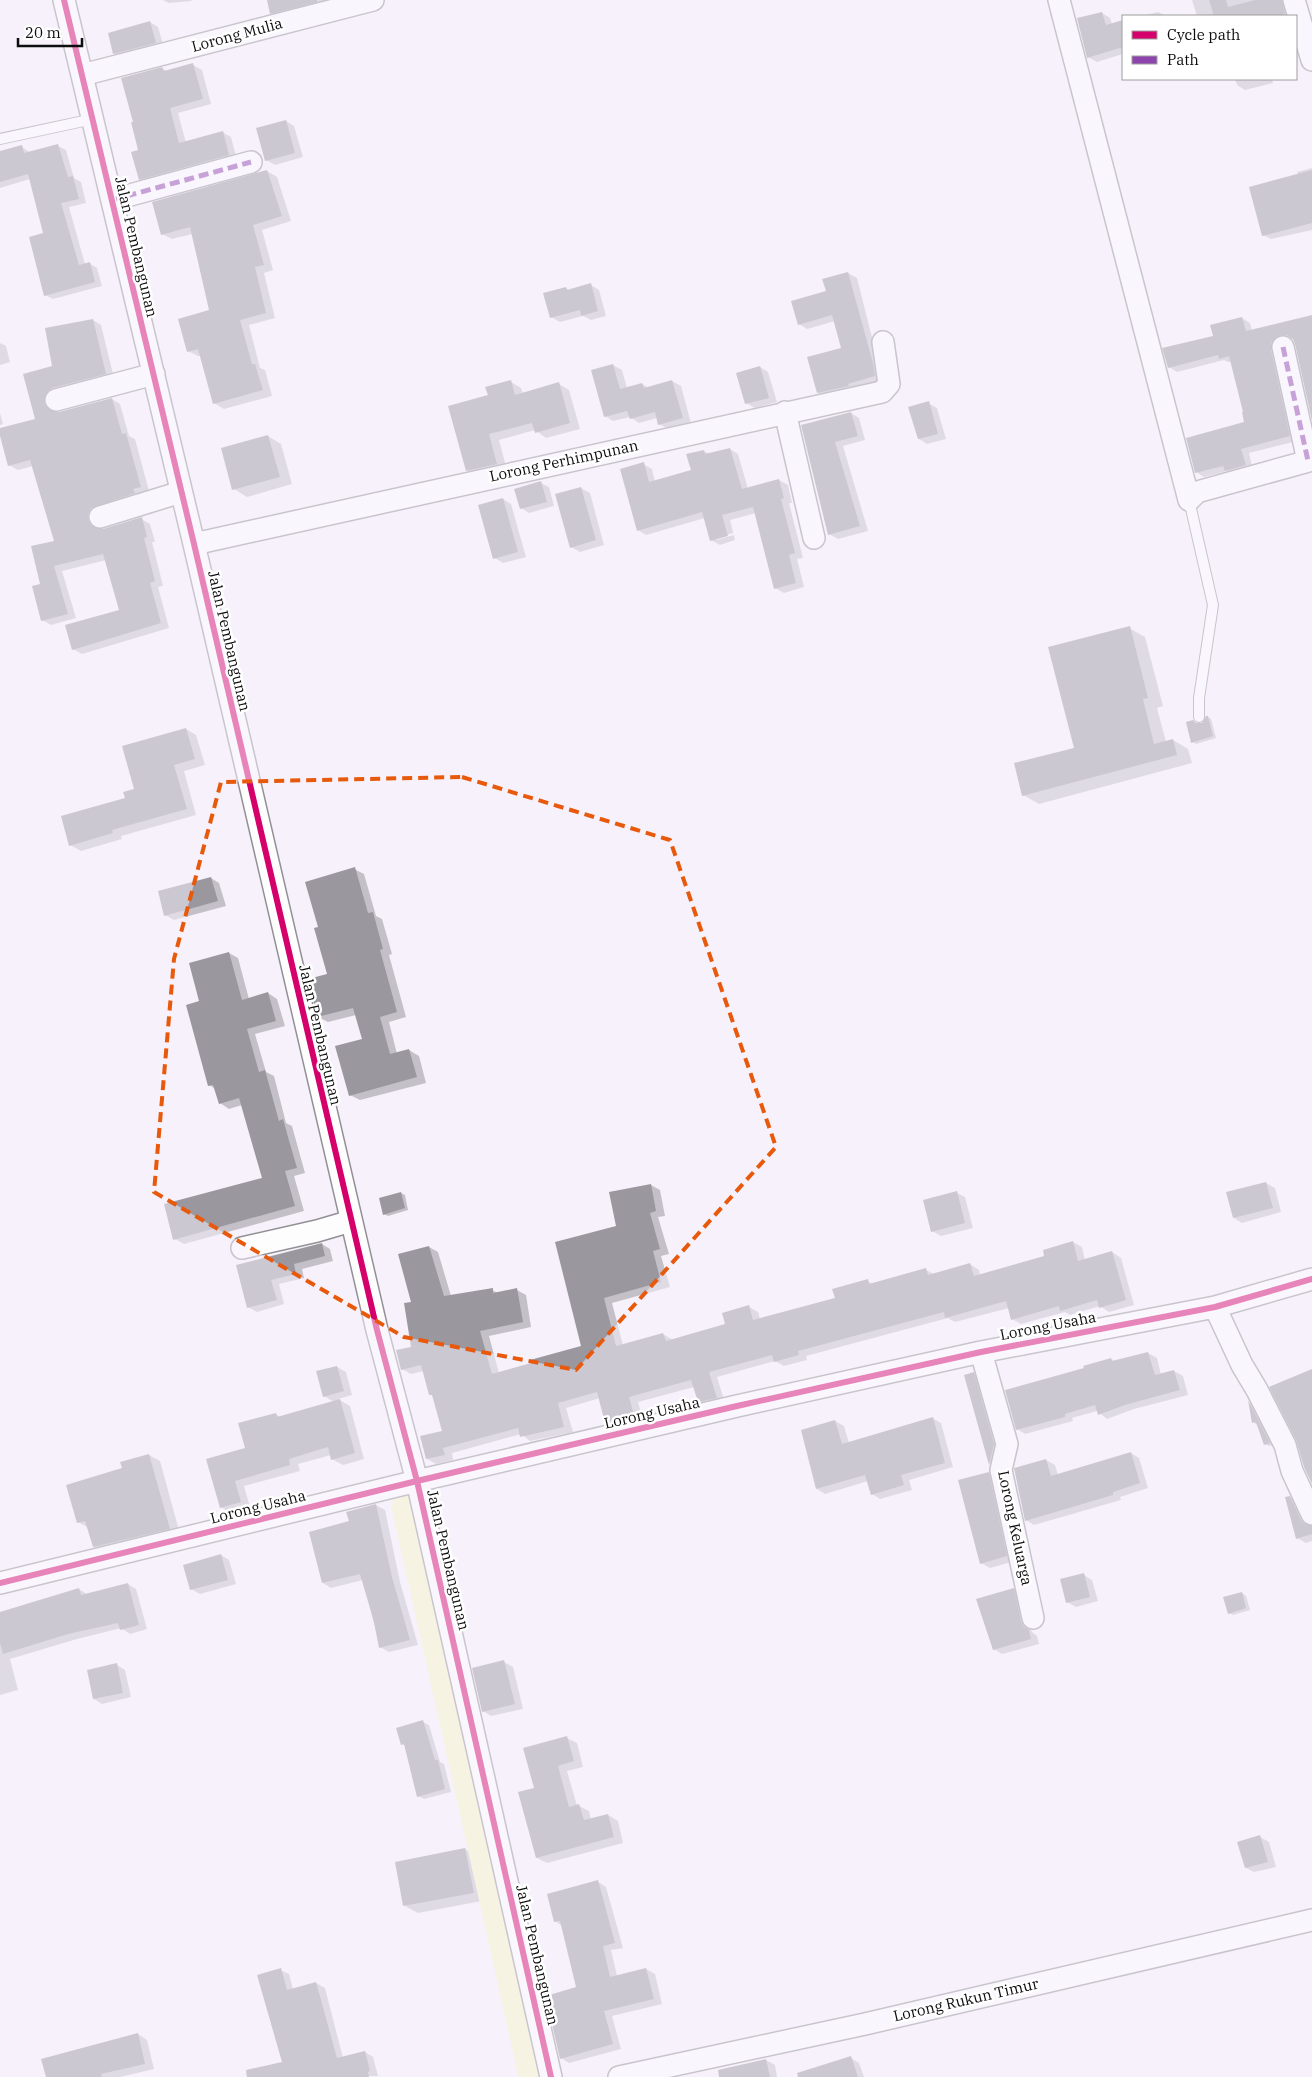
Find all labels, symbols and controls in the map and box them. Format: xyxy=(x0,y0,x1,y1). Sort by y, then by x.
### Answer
street label: Lorong Mulia xyxy=(189,13,284,56)
scale bar xyxy=(18,15,81,47)
legend xyxy=(1122,15,1297,80)
text: 20 m xyxy=(25,23,61,42)
text: Cycle path xyxy=(1167,25,1240,44)
text: Path xyxy=(1167,50,1199,69)
street label: Jalan Pembangunan xyxy=(111,175,162,319)
street label: Lorong Perhimpunan xyxy=(488,435,640,486)
street label: Jalan Pembangunan xyxy=(204,569,255,713)
street label: Jalan Pembangunan xyxy=(295,963,346,1107)
street label: Lorong Usaha xyxy=(998,1307,1098,1344)
street label: Lorong Usaha xyxy=(602,1392,702,1433)
street label: Lorong Keluarga xyxy=(994,1469,1037,1587)
street label: Lorong Usaha xyxy=(208,1485,308,1528)
street label: Jalan Pembangunan xyxy=(423,1488,474,1632)
street label: Jalan Pembangunan xyxy=(512,1883,563,2027)
street label: Lorong Rukun Timur xyxy=(891,1973,1041,2025)

